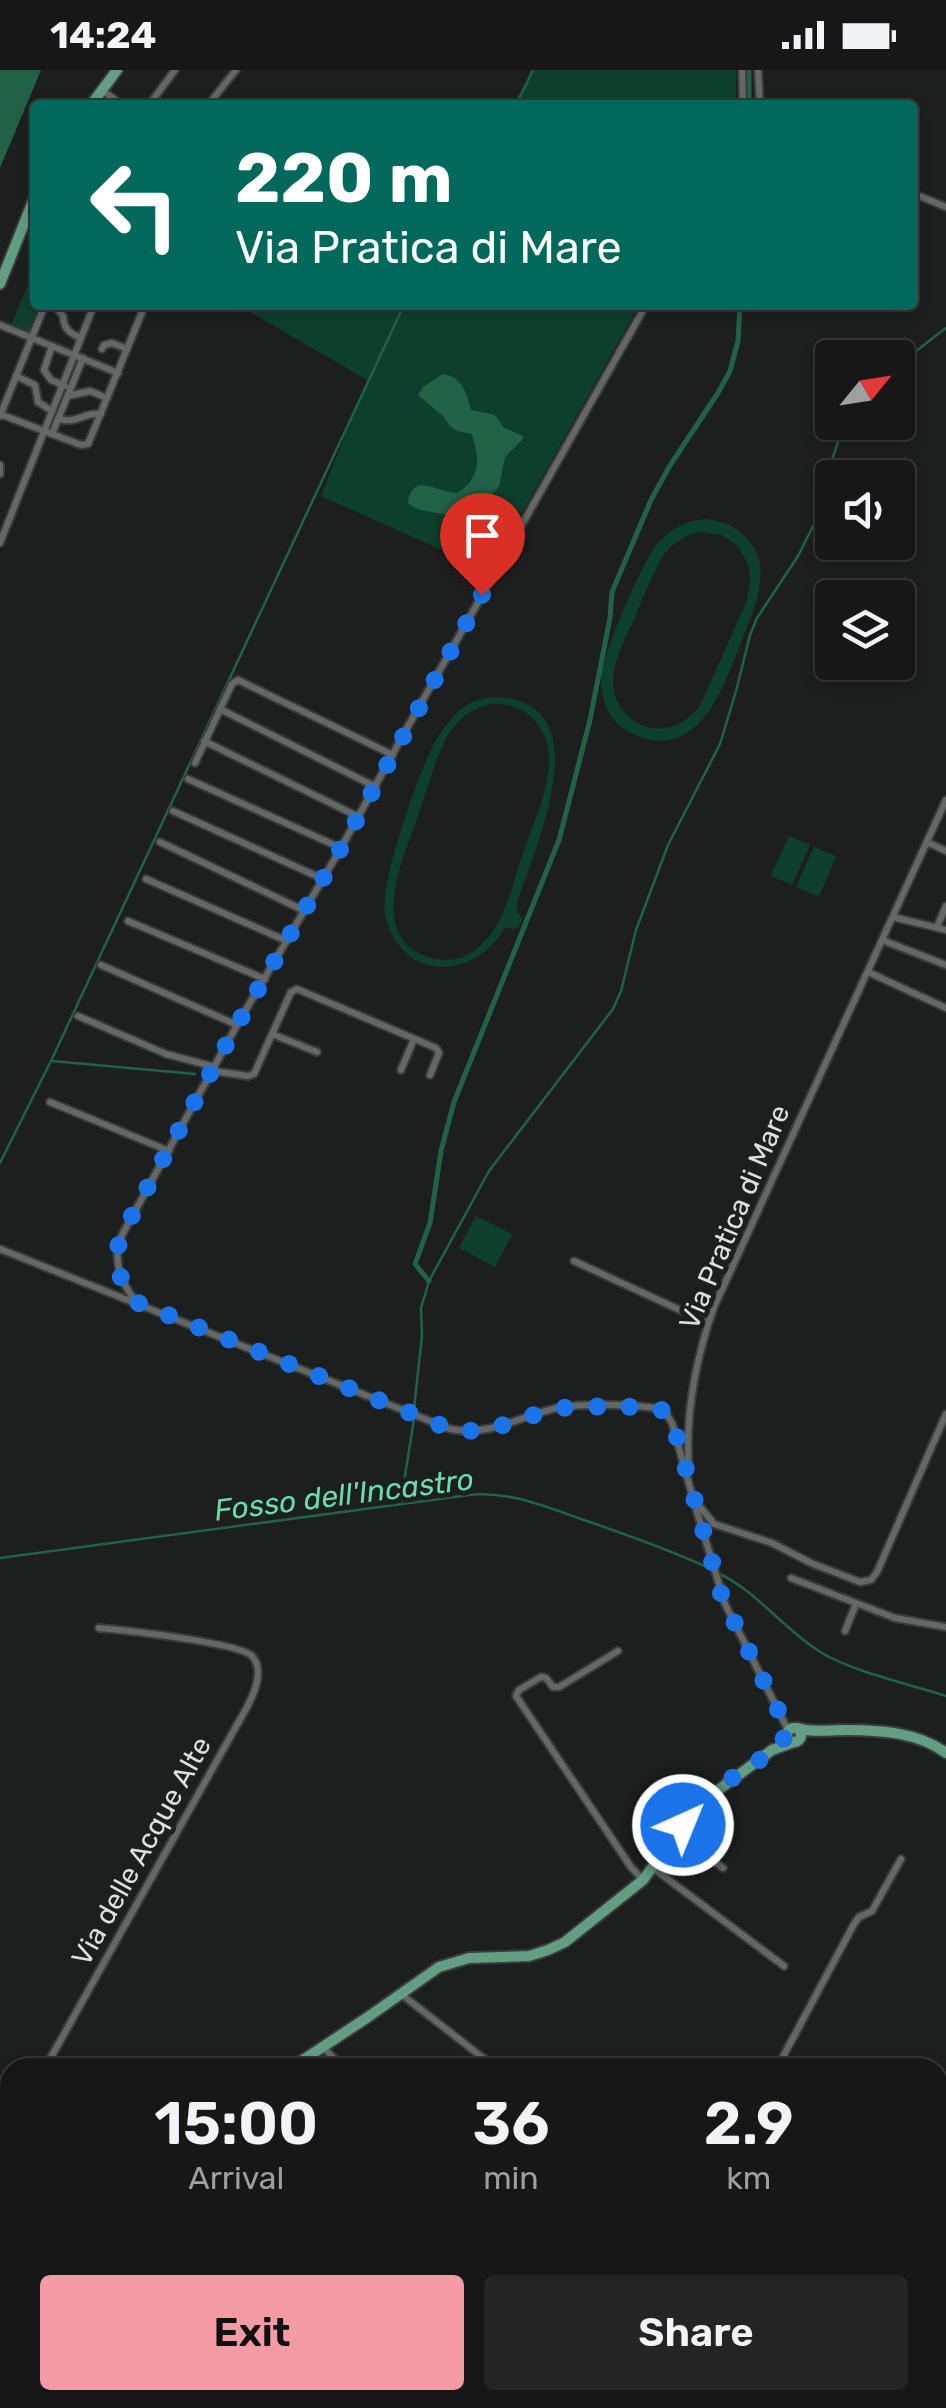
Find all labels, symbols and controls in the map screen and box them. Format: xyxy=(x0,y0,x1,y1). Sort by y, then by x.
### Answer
text: 14:24 xyxy=(50,12,156,58)
text: 220 m xyxy=(235,137,453,220)
icon: left xyxy=(70,140,200,270)
text: Via Pratica di Mare xyxy=(235,221,622,274)
north arrow xyxy=(815,340,915,440)
map controls xyxy=(815,340,915,680)
button: sound xyxy=(815,460,915,560)
pin xyxy=(440,493,525,596)
icon: arrive xyxy=(455,508,510,563)
button: layers xyxy=(815,580,915,680)
street label: Via Pratica di Mare xyxy=(672,1100,797,1334)
water label: Fosso dell'Incastro xyxy=(212,1461,476,1529)
street label: Via delle Acque Alte xyxy=(65,1731,218,1971)
position arrow xyxy=(631,1773,735,1877)
text: 15:00 xyxy=(154,2088,318,2159)
text: 36 xyxy=(473,2088,549,2159)
text: 2.9 xyxy=(704,2088,794,2159)
text: Arrival xyxy=(188,2159,284,2197)
text: min xyxy=(483,2159,539,2197)
text: km xyxy=(726,2159,771,2197)
button: Exit xyxy=(40,2275,464,2390)
button: Share xyxy=(484,2275,908,2390)

